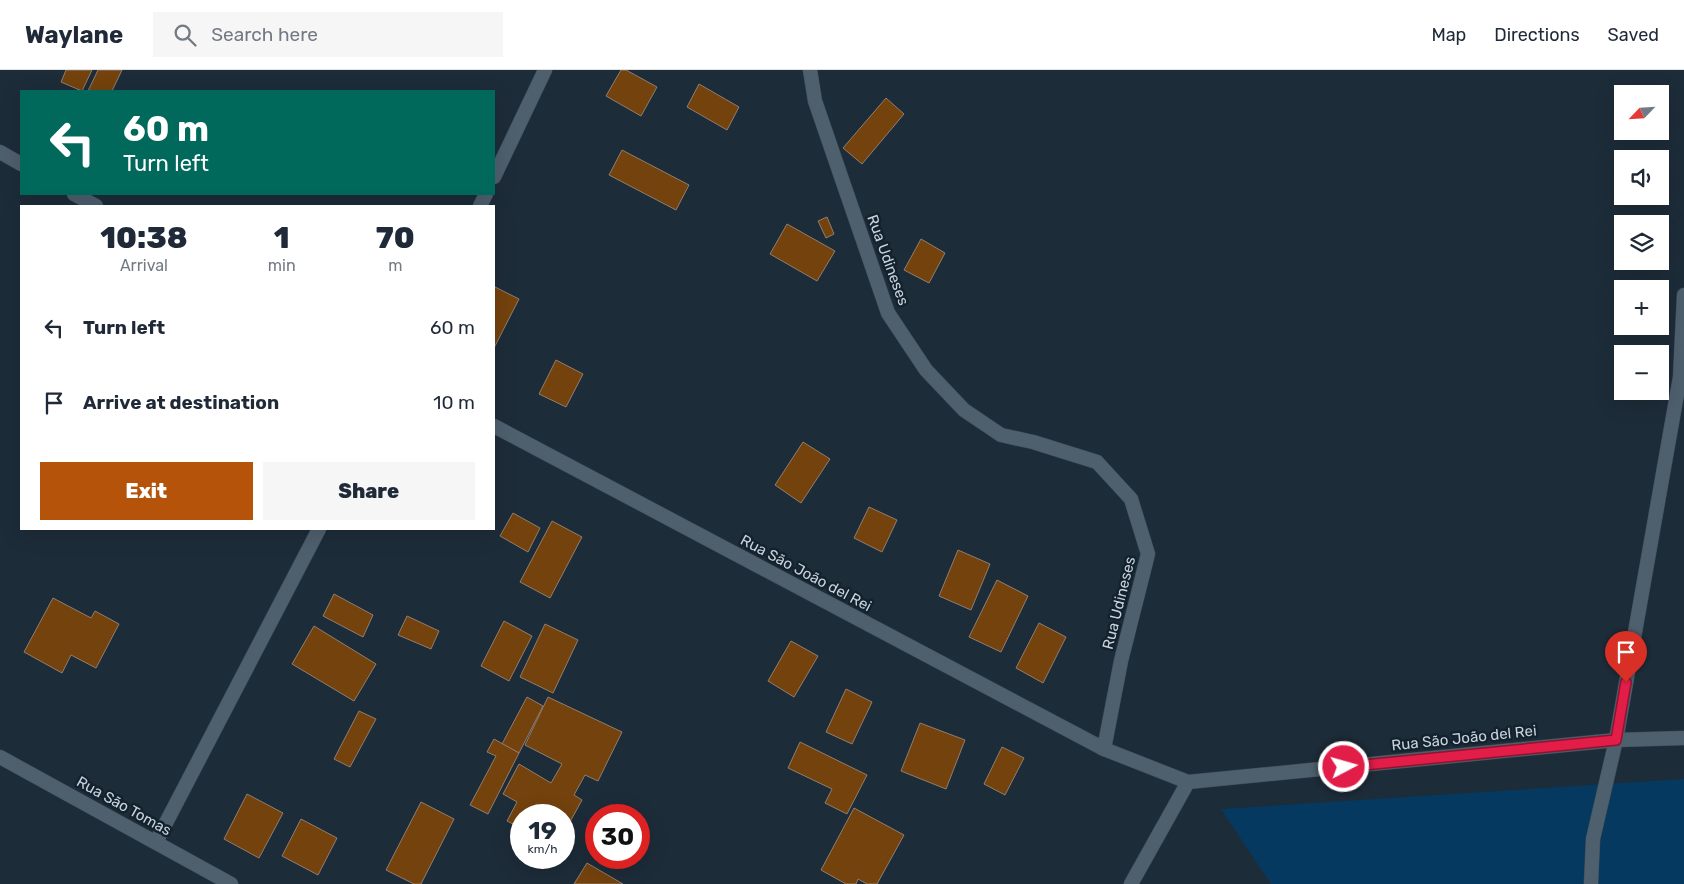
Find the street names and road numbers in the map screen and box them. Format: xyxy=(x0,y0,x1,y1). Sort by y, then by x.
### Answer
street label: Rua Udineses xyxy=(863,212,913,308)
street label: Rua São João del Rei xyxy=(737,531,875,615)
street label: Rua Udineses xyxy=(1099,554,1139,651)
street label: Rua São João del Rei xyxy=(1391,721,1537,755)
street label: Rua São Tomas xyxy=(74,773,175,840)

